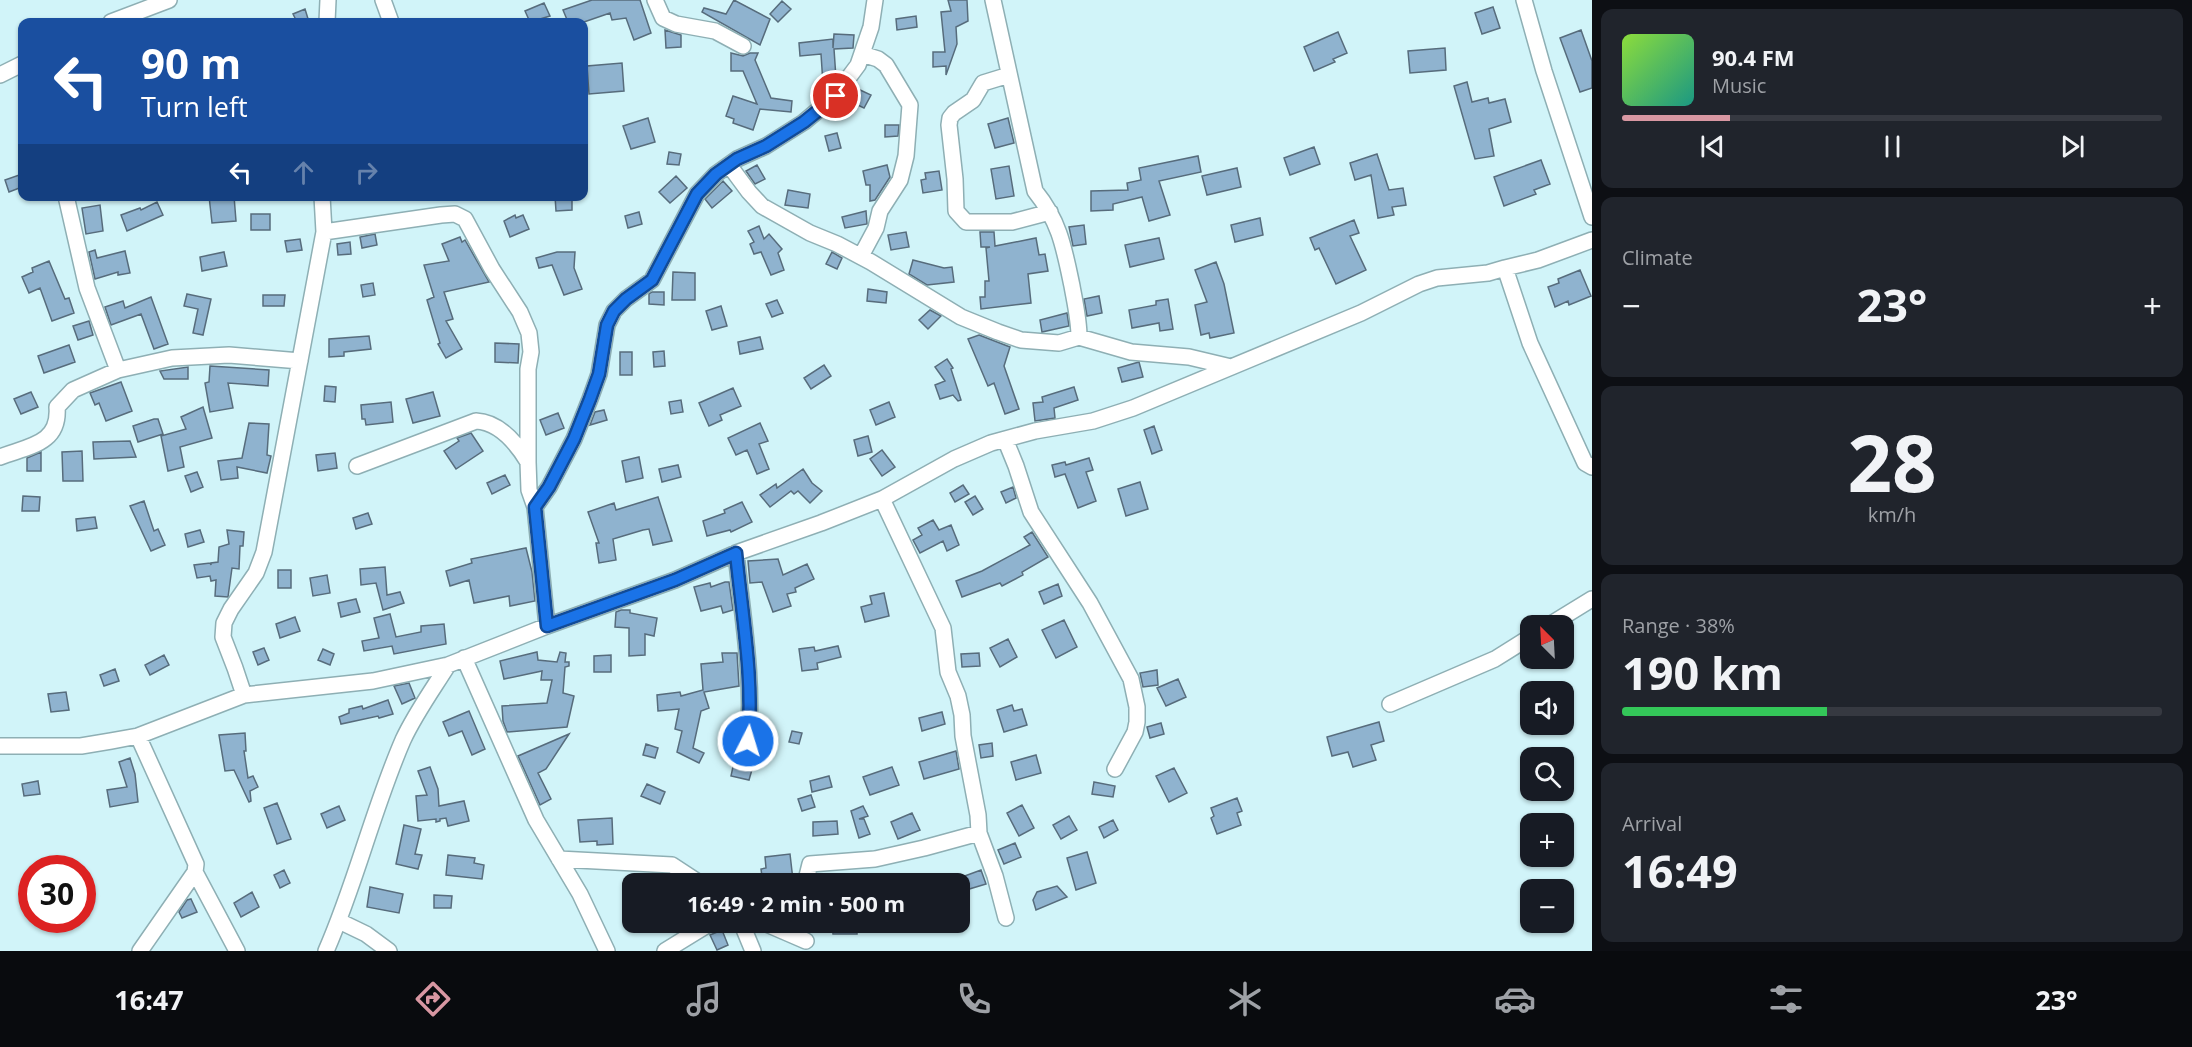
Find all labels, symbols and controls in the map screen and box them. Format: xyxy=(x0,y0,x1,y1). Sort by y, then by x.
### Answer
text: 90 m xyxy=(141,34,241,91)
icon: left xyxy=(42,42,120,120)
text: 90.4 FM xyxy=(1712,42,1795,72)
pin xyxy=(810,70,861,121)
text: Music xyxy=(1712,72,1766,99)
icon: arrive xyxy=(819,79,852,112)
text: Turn left xyxy=(141,88,248,125)
icon: previous xyxy=(1696,130,1729,163)
icon: pause xyxy=(1876,130,1909,163)
icon: next xyxy=(2056,130,2089,163)
icon: left xyxy=(224,156,257,189)
icon: ahead xyxy=(287,156,320,189)
icon: right xyxy=(350,156,383,189)
text: Climate xyxy=(1622,244,1693,271)
text: 23° xyxy=(1857,274,1927,335)
text: − xyxy=(1622,283,1641,328)
text: + xyxy=(2143,283,2162,328)
text: 28 xyxy=(1847,409,1937,515)
text: km/h xyxy=(1868,501,1916,528)
text: Range · 38% xyxy=(1622,612,1735,639)
north arrow xyxy=(1520,615,1574,669)
map controls xyxy=(1520,615,1574,933)
text: 190 km xyxy=(1622,642,1783,703)
button: sound xyxy=(1520,681,1574,735)
position arrow xyxy=(716,709,780,773)
button: search xyxy=(1520,747,1574,801)
text: Arrival xyxy=(1622,810,1682,837)
button: + xyxy=(1520,813,1574,867)
text: 16:49 xyxy=(1622,840,1738,901)
speed limit sign: 30 xyxy=(18,855,96,933)
button: − xyxy=(1520,879,1574,933)
text: 16:49 · 2 min · 500 m xyxy=(687,888,905,918)
icon: directions xyxy=(412,978,454,1020)
icon: music xyxy=(683,978,725,1020)
icon: phone xyxy=(953,978,995,1020)
icon: climate xyxy=(1224,978,1266,1020)
icon: car xyxy=(1494,978,1536,1020)
icon: filters xyxy=(1765,978,1807,1020)
text: 16:47 xyxy=(114,981,184,1018)
text: 23° xyxy=(2035,981,2078,1018)

